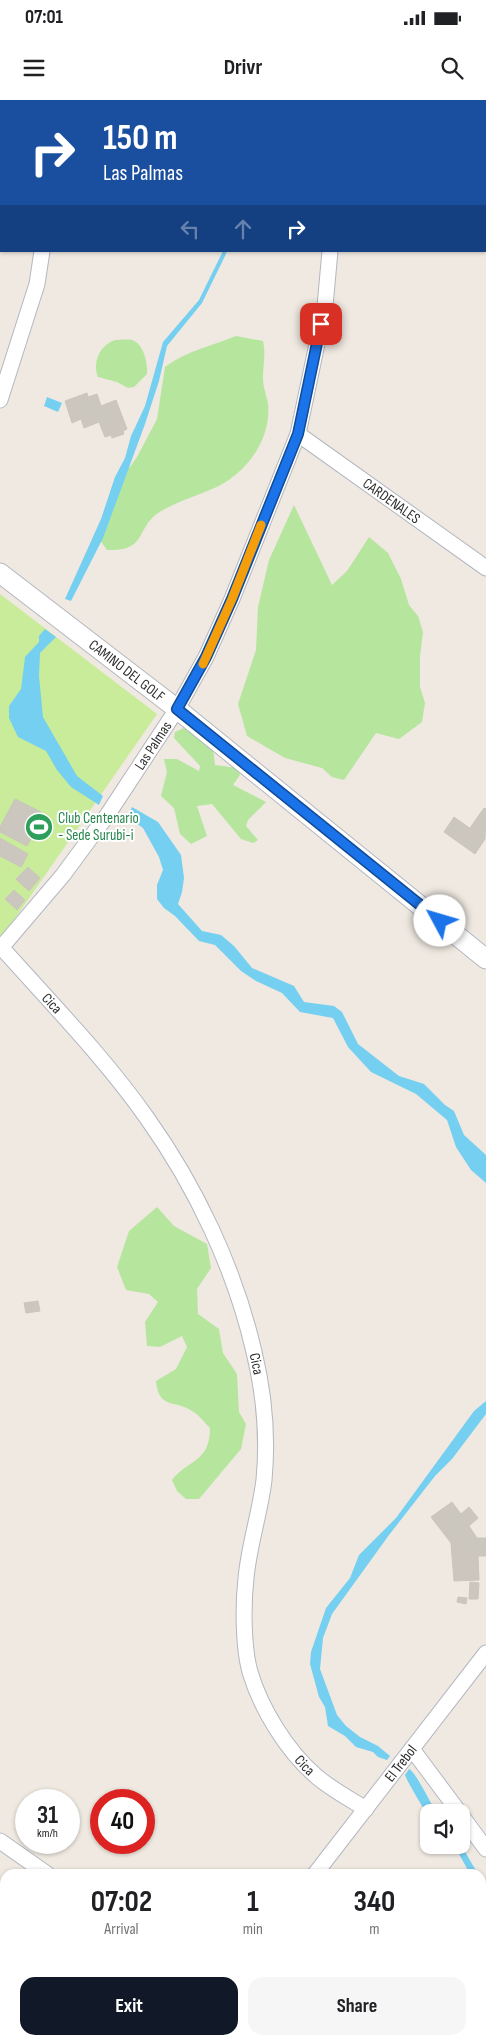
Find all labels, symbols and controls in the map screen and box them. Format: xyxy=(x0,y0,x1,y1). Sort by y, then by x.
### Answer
text: 07:01 xyxy=(25,6,63,29)
icon: menu xyxy=(20,54,48,82)
text: Drivr xyxy=(224,54,262,81)
icon: search xyxy=(438,54,466,82)
text: 150 m xyxy=(103,117,177,160)
icon: right xyxy=(20,120,85,185)
text: Las Palmas xyxy=(103,160,183,187)
icon: left xyxy=(176,215,204,243)
icon: ahead xyxy=(229,215,257,243)
icon: right xyxy=(282,215,310,243)
pin xyxy=(300,303,342,345)
icon: arrive xyxy=(307,310,335,338)
street label: CARDENALES xyxy=(359,474,424,528)
street label: CAMINO DEL GOLF xyxy=(85,635,169,706)
street label: Las Palmas xyxy=(130,717,176,774)
place label: Club Centenario - Sede Surubi-i xyxy=(58,809,139,845)
sports icon: Club Centenario - Sede Surubi-i xyxy=(24,812,54,842)
position arrow xyxy=(413,894,465,946)
street label: Cica xyxy=(38,989,67,1018)
street label: Cica xyxy=(245,1351,268,1376)
street label: El Trebol xyxy=(380,1741,421,1786)
street label: Cica xyxy=(290,1751,319,1780)
speed limit sign: 40 xyxy=(90,1789,155,1854)
text: 31 xyxy=(37,1800,58,1831)
map controls xyxy=(420,1804,470,1854)
button: sound xyxy=(420,1804,470,1854)
text: km/h xyxy=(37,1826,58,1841)
text: 07:02 xyxy=(91,1884,152,1920)
text: 1 xyxy=(247,1884,259,1920)
text: 340 xyxy=(354,1884,395,1920)
text: Arrival xyxy=(104,1920,139,1939)
text: min xyxy=(243,1920,263,1939)
text: m xyxy=(369,1920,380,1939)
button: Exit xyxy=(20,1977,238,2035)
button: Share xyxy=(248,1977,466,2035)

